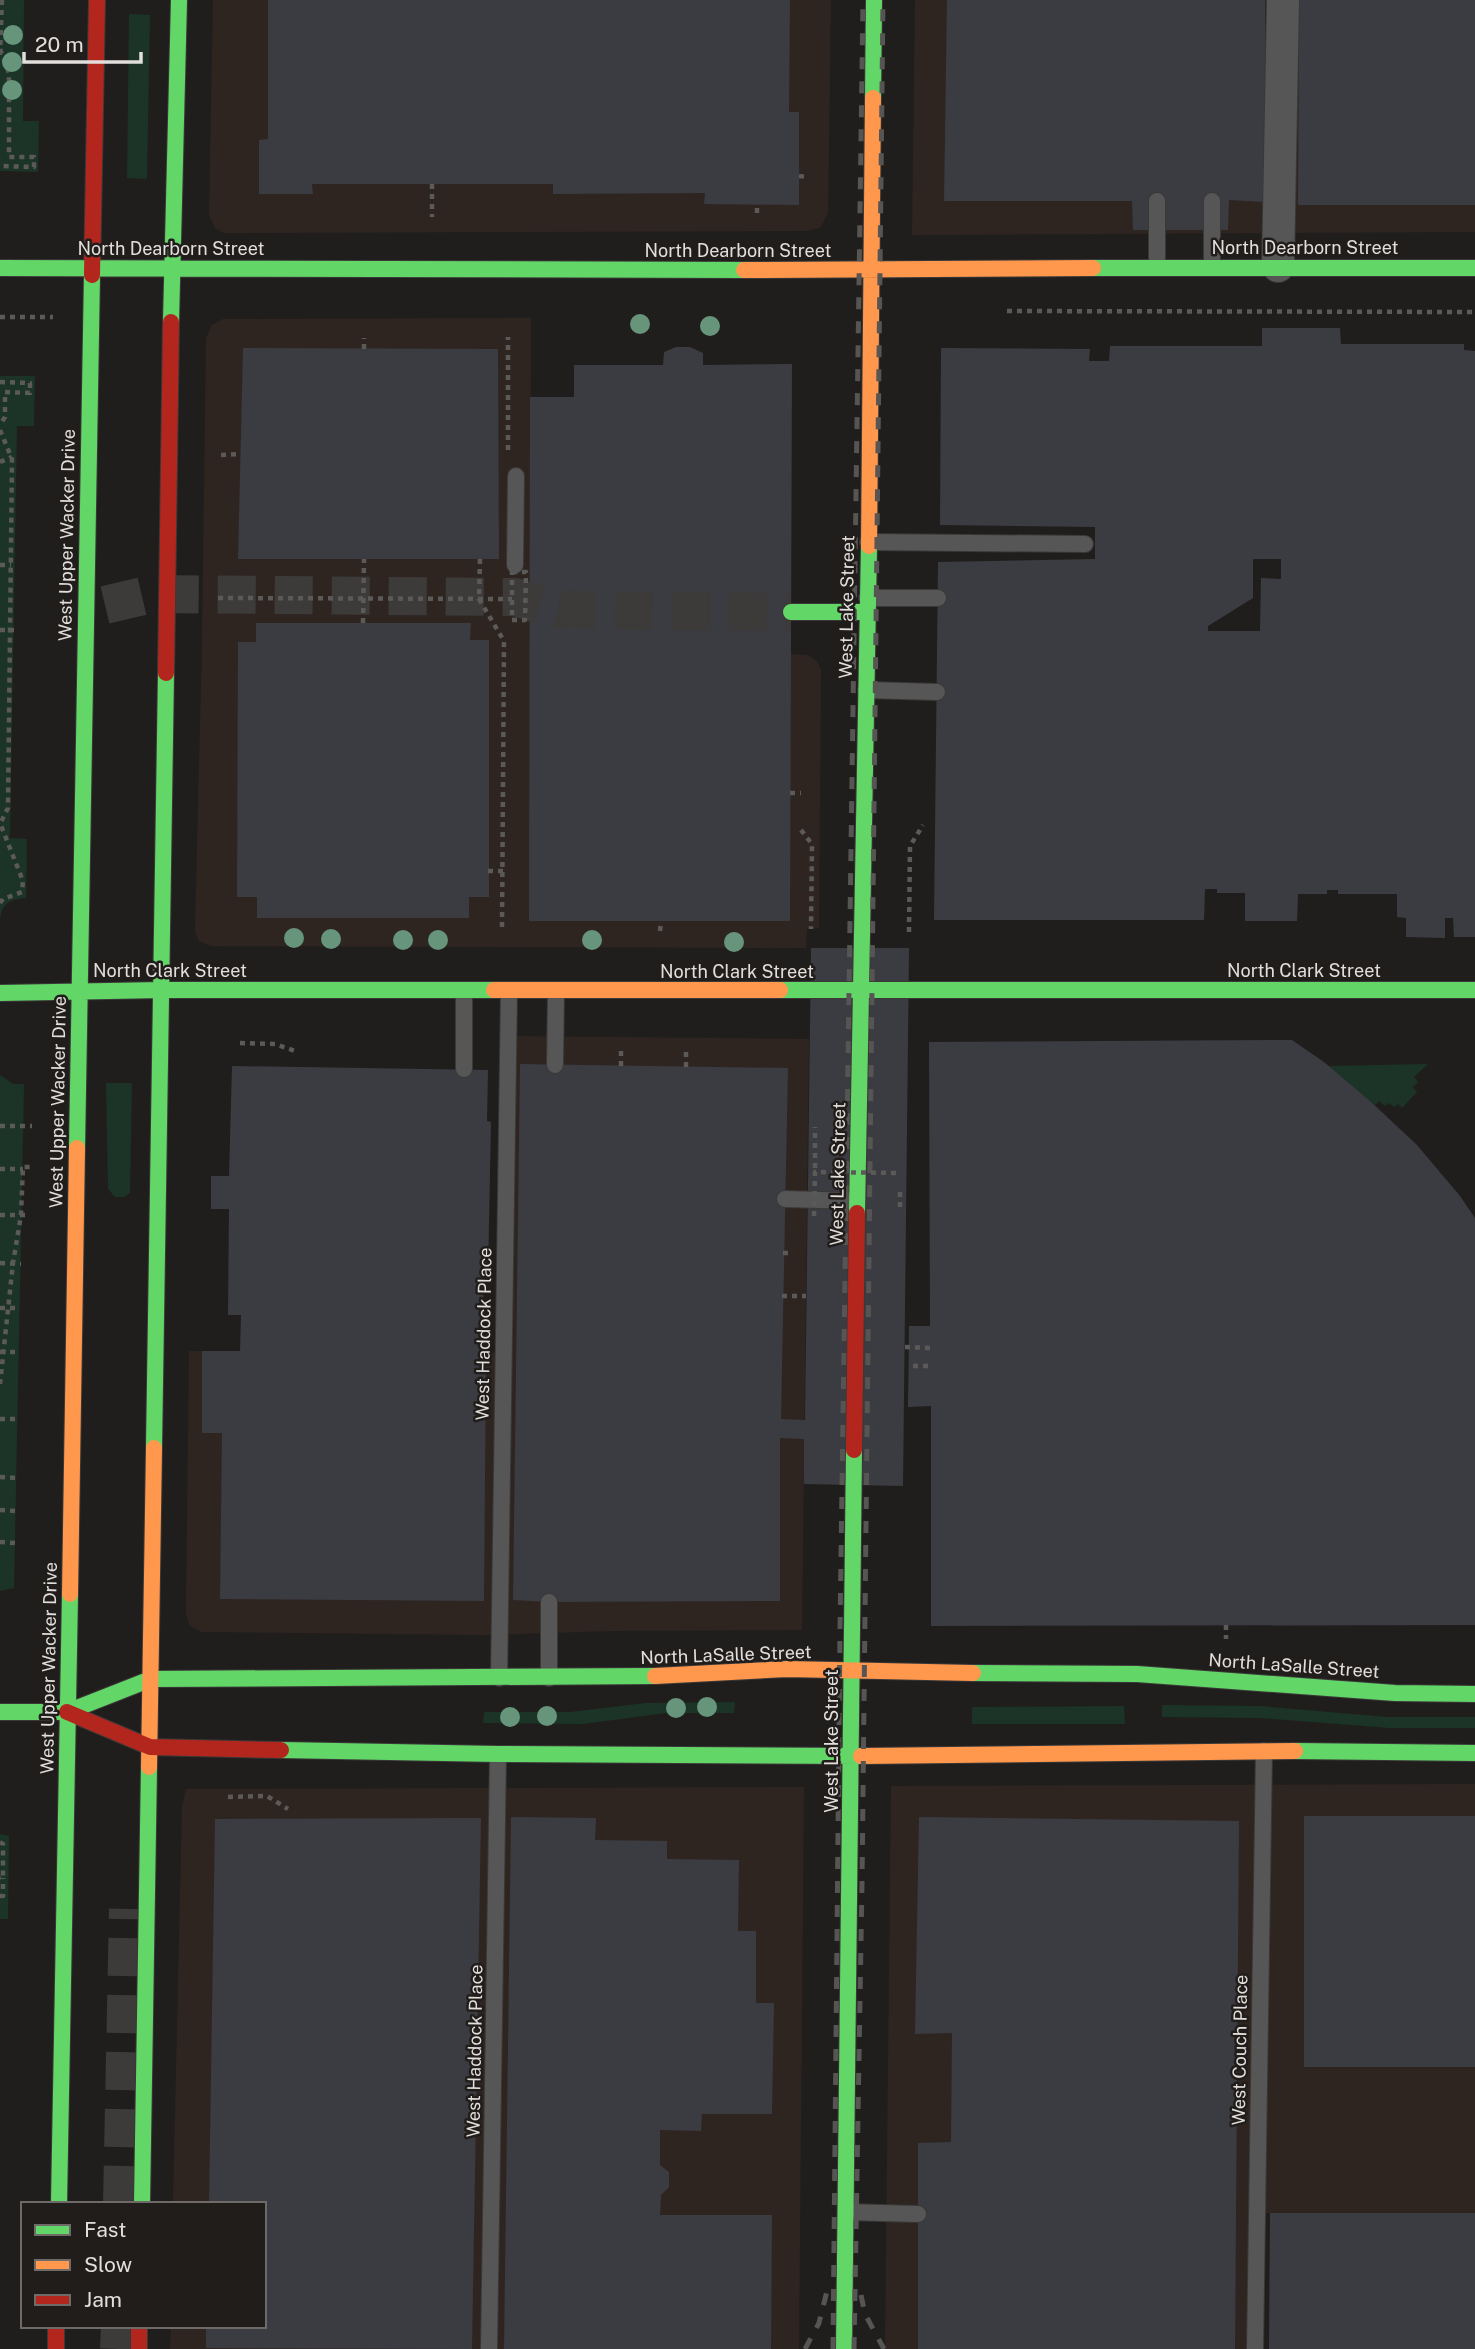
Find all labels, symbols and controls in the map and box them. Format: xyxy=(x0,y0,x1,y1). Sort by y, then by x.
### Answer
scale bar xyxy=(24,21,142,65)
text: 20 m xyxy=(35,32,84,57)
street label: North Dearborn Street xyxy=(1212,237,1399,258)
street label: North Dearborn Street xyxy=(78,238,265,259)
street label: North Dearborn Street xyxy=(645,240,832,261)
street label: West Upper Wacker Drive xyxy=(54,429,79,641)
street label: West Lake Street xyxy=(835,535,858,679)
street label: North Clark Street xyxy=(93,960,247,981)
street label: North Clark Street xyxy=(1227,960,1381,981)
street label: North Clark Street xyxy=(660,961,814,982)
street label: West Upper Wacker Drive xyxy=(45,996,70,1208)
street label: West Lake Street xyxy=(826,1102,849,1246)
street label: West Haddock Place xyxy=(471,1247,496,1421)
street label: West Upper Wacker Drive xyxy=(36,1562,61,1774)
street label: North LaSalle Street xyxy=(640,1641,812,1668)
street label: North LaSalle Street xyxy=(1208,1649,1380,1682)
street label: West Lake Street xyxy=(821,1669,842,1813)
street label: West Haddock Place xyxy=(462,1964,487,2138)
street label: West Couch Place xyxy=(1228,1974,1251,2126)
legend xyxy=(21,2202,266,2328)
text: Fast xyxy=(84,2217,126,2242)
text: Slow xyxy=(84,2252,132,2277)
text: Jam xyxy=(84,2287,122,2312)

